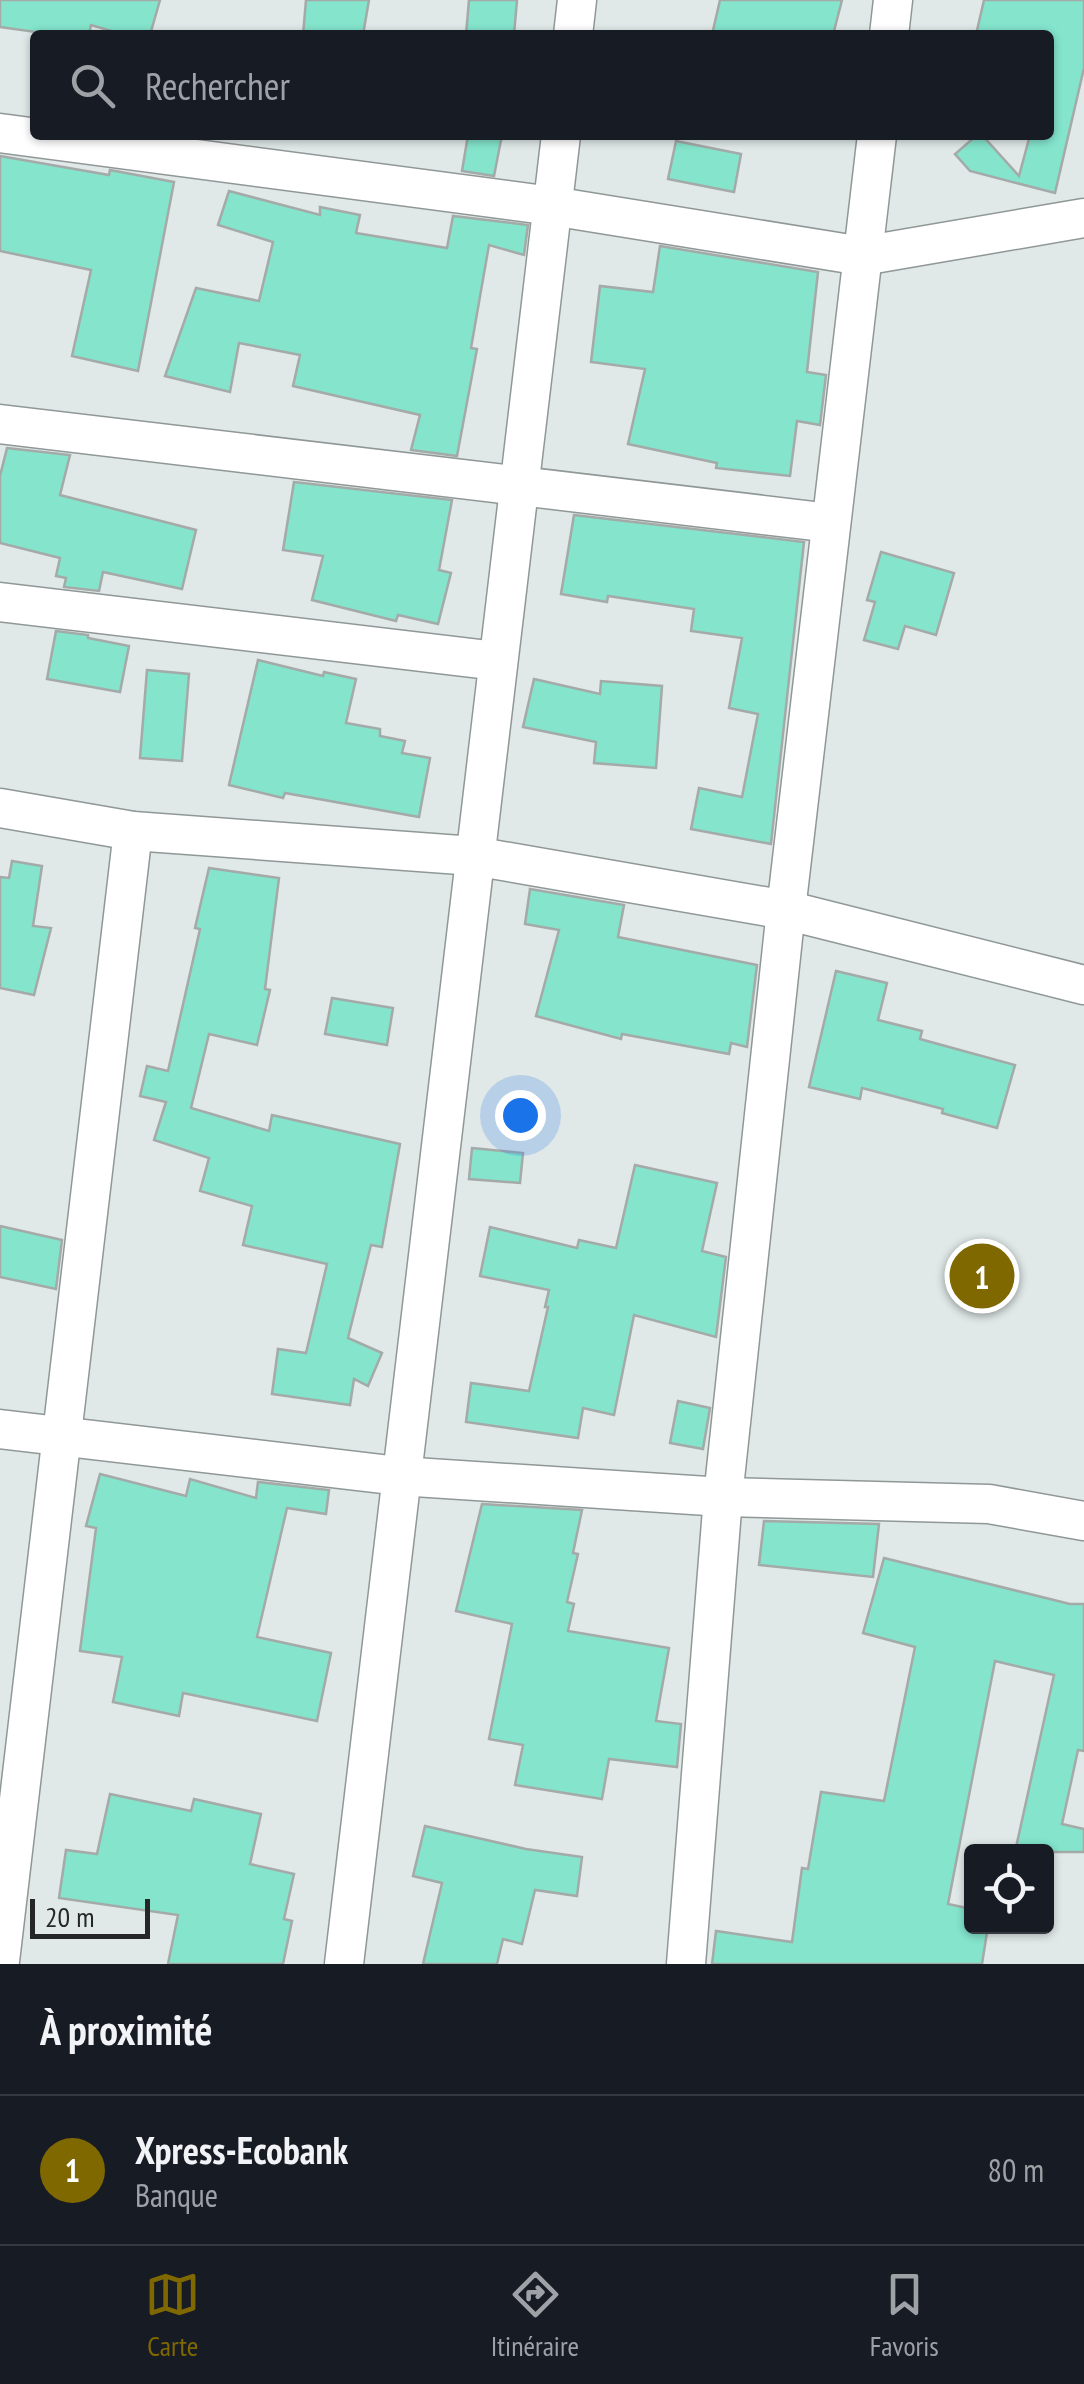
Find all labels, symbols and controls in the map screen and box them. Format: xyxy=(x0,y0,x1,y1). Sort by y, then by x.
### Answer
search box xyxy=(30,30,1054,140)
icon: search xyxy=(65,58,120,113)
text: Rechercher xyxy=(145,61,290,110)
your location xyxy=(495,1090,546,1141)
pin: 1 xyxy=(950,1238,1014,1314)
map controls xyxy=(964,1844,1054,1934)
button: locate xyxy=(964,1844,1054,1934)
scale bar xyxy=(30,1894,150,1938)
text: 20 m xyxy=(45,1898,94,1935)
text: À proximité xyxy=(40,2002,212,2057)
text: Xpress-Ecobank xyxy=(135,2125,348,2174)
text: 1 xyxy=(65,2149,80,2191)
text: 80 m xyxy=(988,2149,1044,2191)
text: Banque xyxy=(135,2174,218,2216)
tab: Carte xyxy=(145,2267,200,2364)
tab: Itinéraire xyxy=(491,2267,579,2364)
tab: Favoris xyxy=(870,2267,939,2364)

